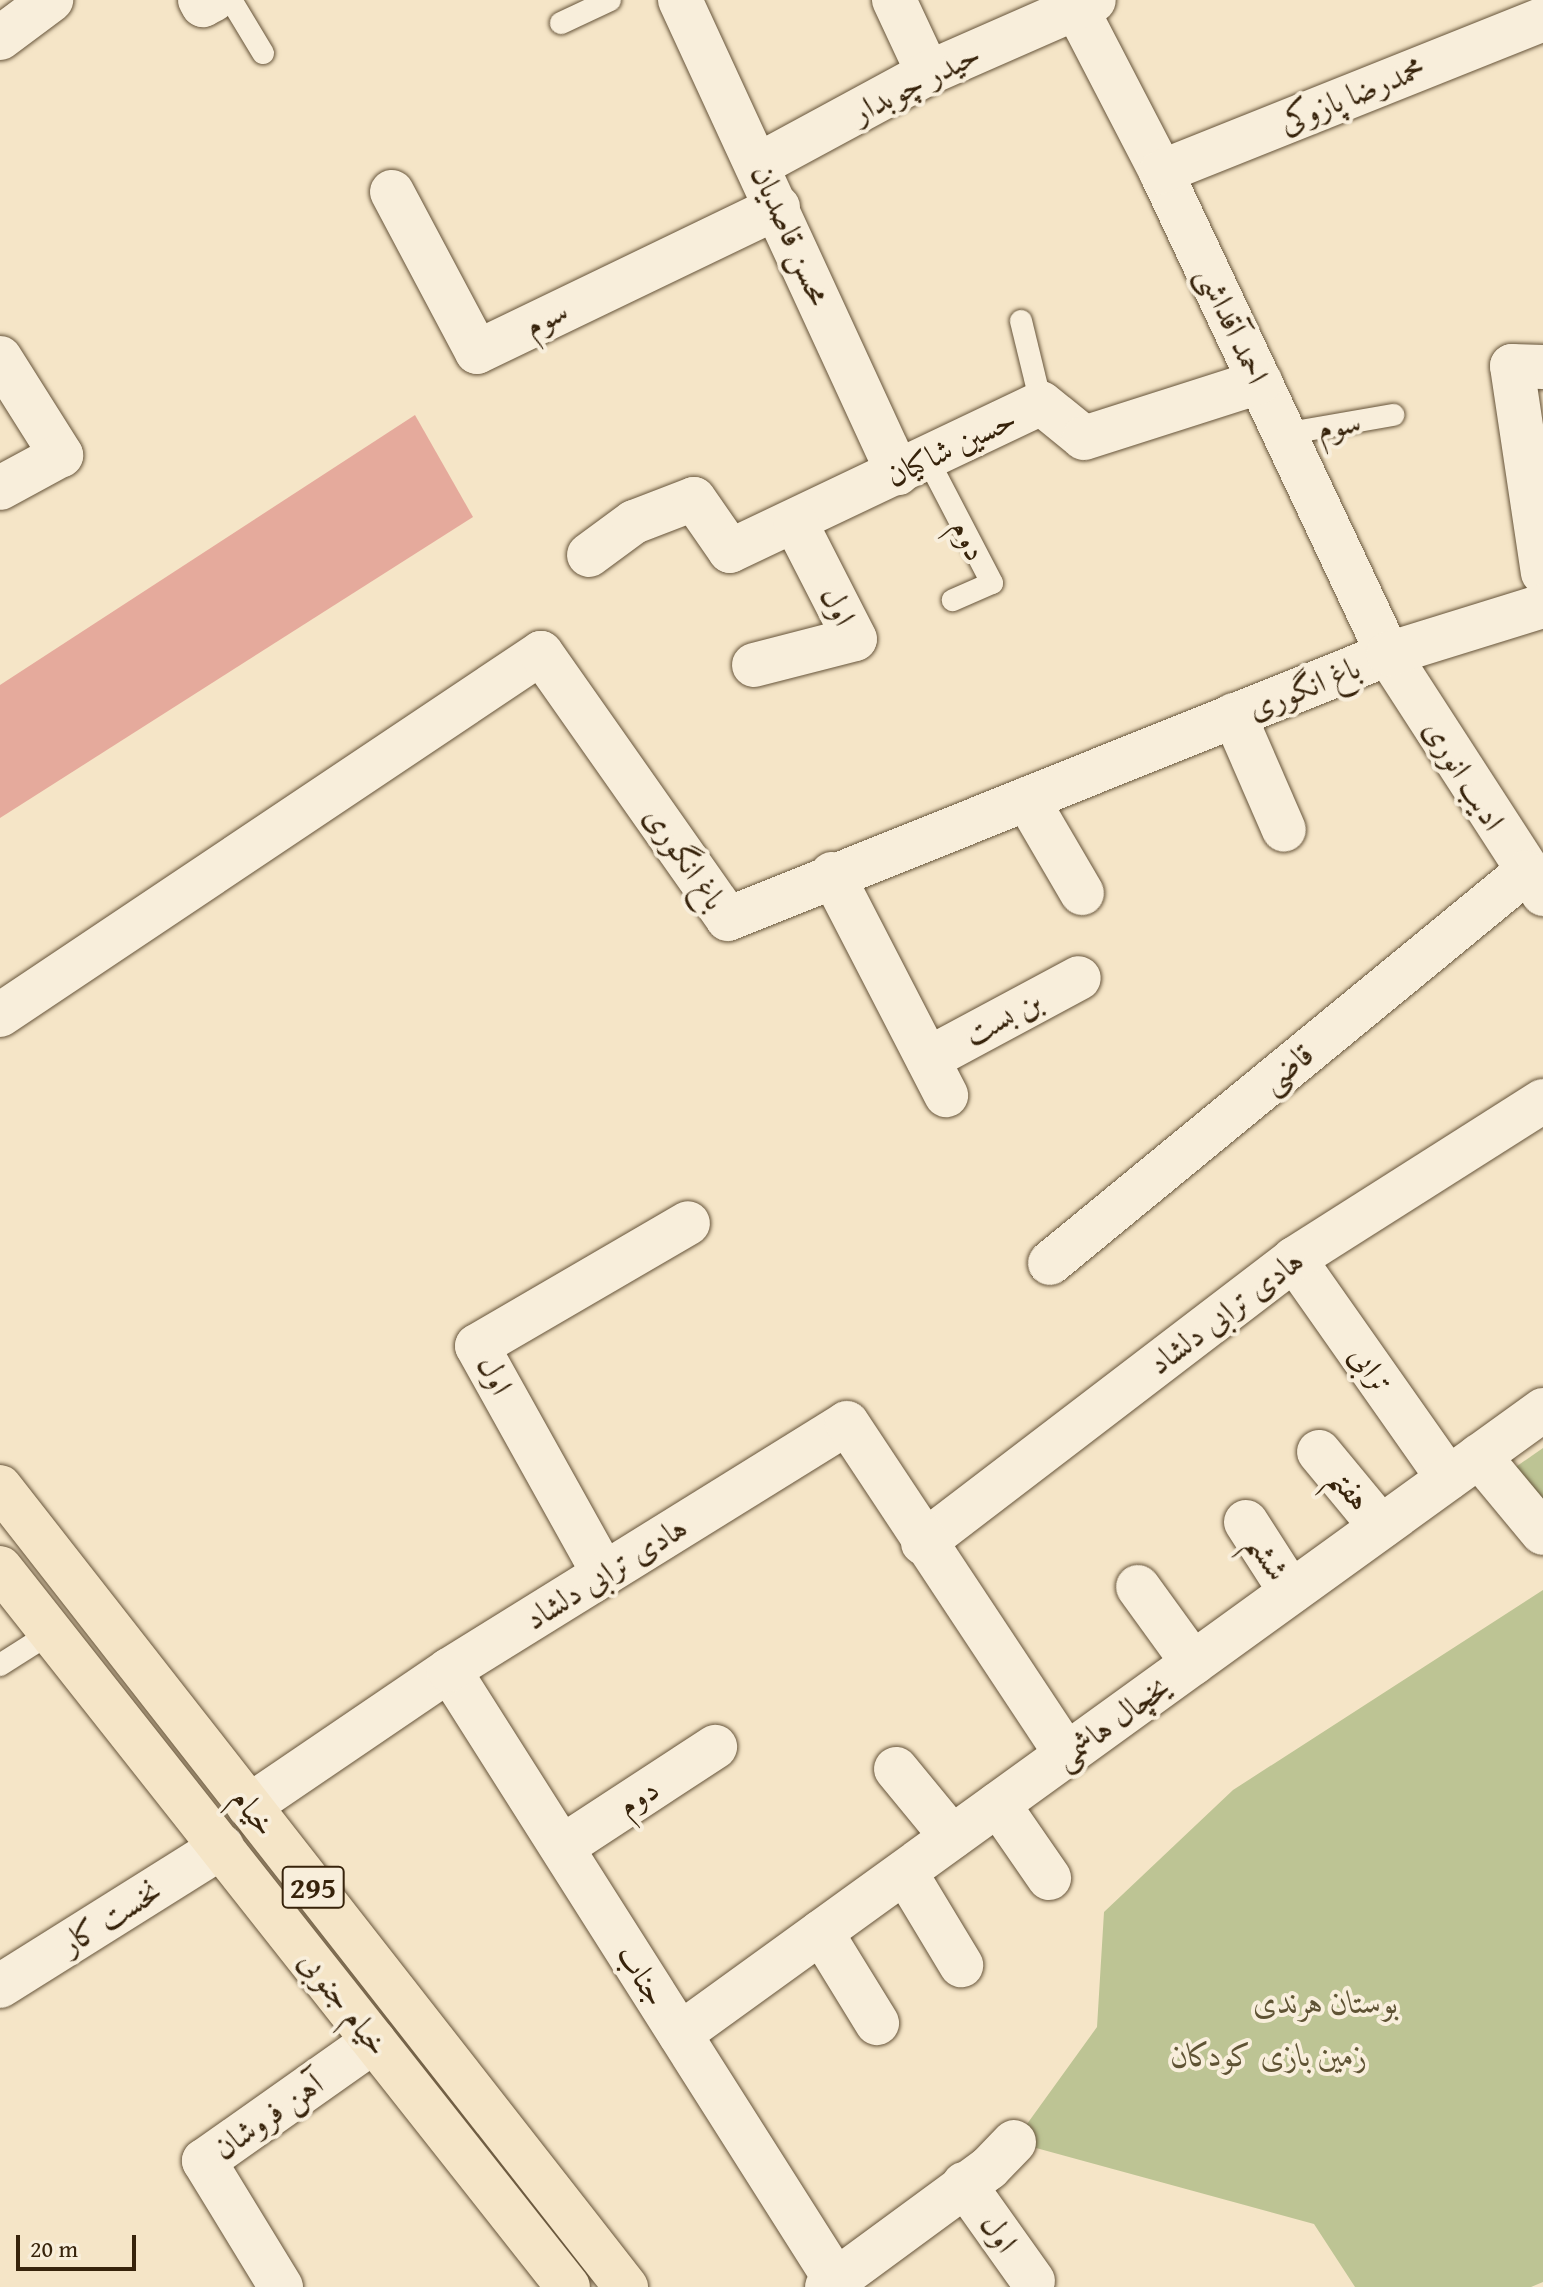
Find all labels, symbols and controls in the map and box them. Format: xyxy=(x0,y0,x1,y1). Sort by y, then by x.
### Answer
street label: حیدر چوبدار xyxy=(845,34,987,132)
street label: محمدرضا پازوکی xyxy=(1274,48,1430,142)
street label: محسن قاصدیان xyxy=(743,159,839,311)
street label: احمد آقداشی xyxy=(1189,260,1277,390)
street label: سوم xyxy=(518,291,574,345)
street label: حسین شاکیان xyxy=(880,399,1022,495)
street label: سوم xyxy=(1314,402,1364,448)
street label: دوم xyxy=(942,513,996,567)
street label: اول xyxy=(812,580,864,632)
street label: باغ انگوری xyxy=(1242,648,1366,728)
street label: ادیب انوری xyxy=(1415,712,1513,838)
street label: باغ انگوری xyxy=(635,799,735,917)
street label: بن بست xyxy=(958,982,1048,1054)
street label: قاضی xyxy=(1253,1035,1321,1101)
street label: هادی ترابی دلشاد xyxy=(1141,1241,1311,1383)
street label: ترابی xyxy=(1341,1338,1401,1400)
street label: اول xyxy=(469,1349,521,1401)
street label: هفتم xyxy=(1321,1460,1379,1518)
street label: هادی ترابی دلشاد xyxy=(518,1508,694,1638)
street label: ششم xyxy=(1239,1526,1297,1588)
street label: یخچال هاشمی xyxy=(1046,1667,1178,1777)
street label: دوم xyxy=(610,1770,666,1824)
street label: خیام xyxy=(223,1780,285,1844)
road number: 295 xyxy=(281,1861,345,1913)
street label: نخست کار xyxy=(54,1871,168,1963)
street label: جناب xyxy=(608,1937,676,2013)
street label: خیام جنوبی xyxy=(291,1942,397,2064)
park label: بوستان هرندی xyxy=(1253,1983,1399,2021)
park label: زمین بازی کودکان xyxy=(1171,2036,1367,2074)
street label: آهن فروشان xyxy=(206,2064,330,2168)
street label: اول xyxy=(972,2206,1026,2260)
scale bar xyxy=(20,2219,140,2269)
text: 20 m xyxy=(30,2231,78,2266)

